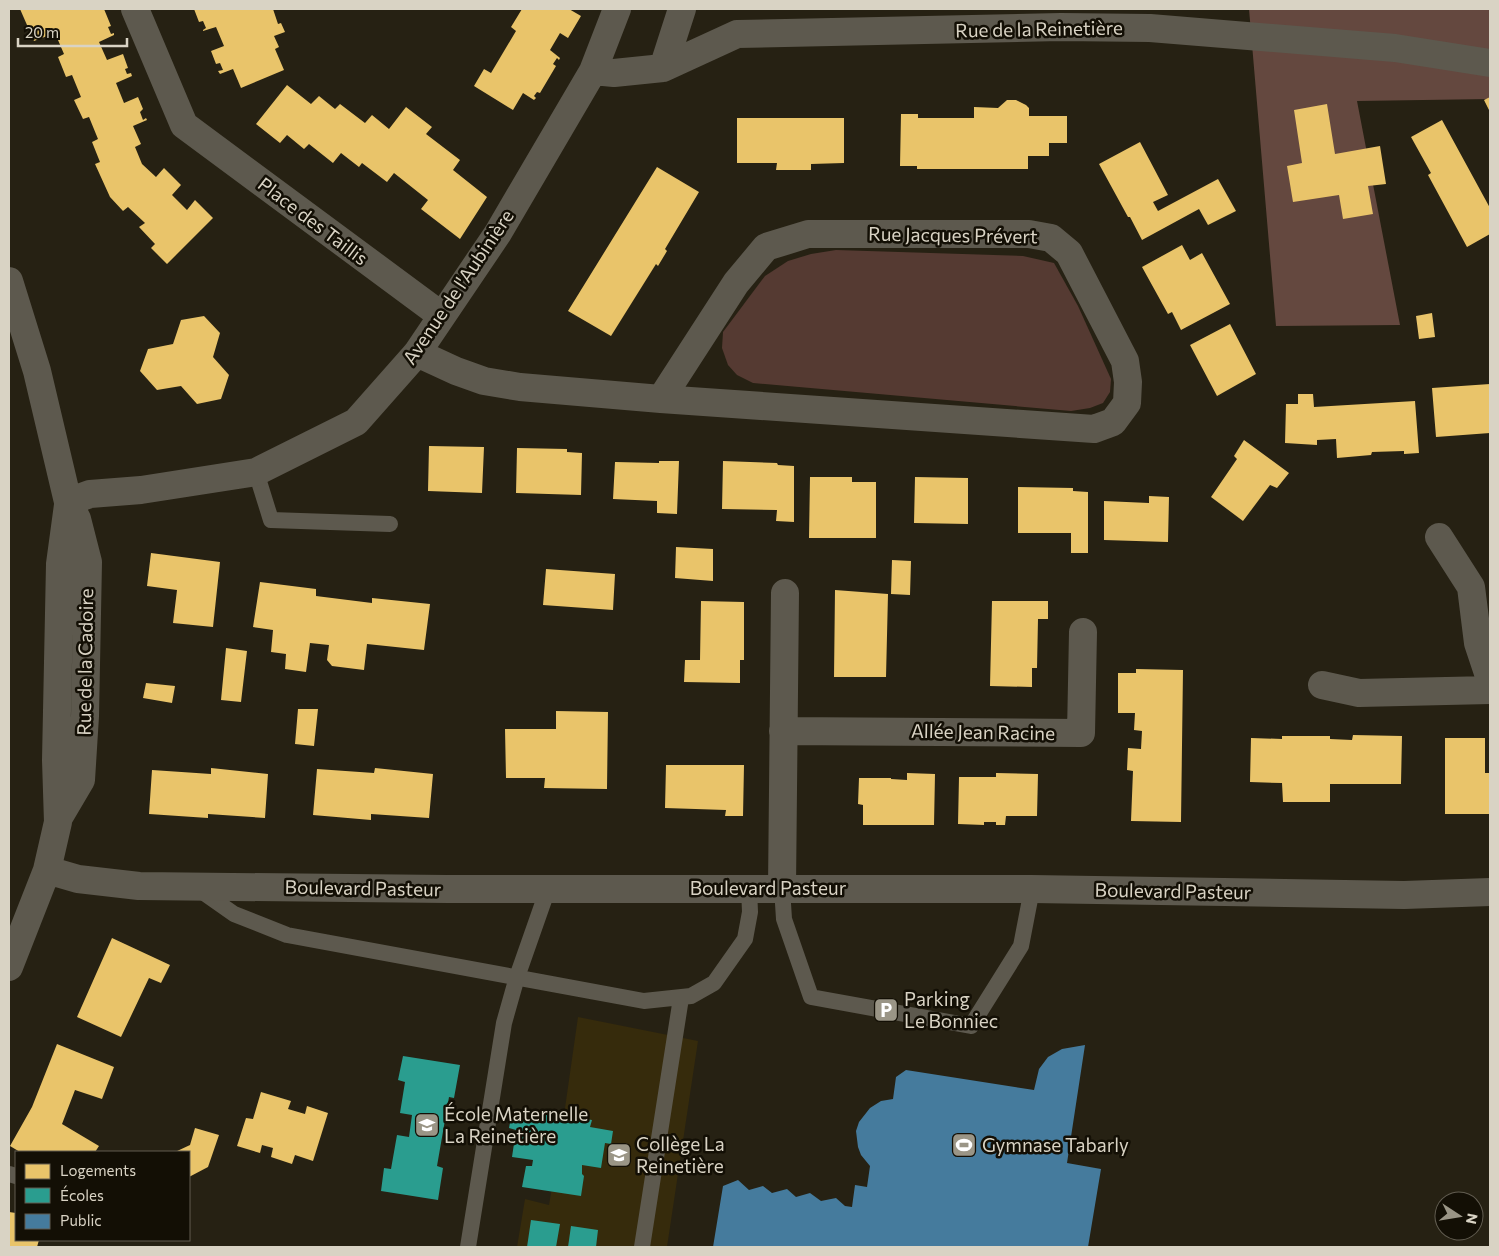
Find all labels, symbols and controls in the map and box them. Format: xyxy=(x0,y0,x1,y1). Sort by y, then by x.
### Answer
scale bar xyxy=(18,15,126,47)
street label: Rue de la Reinetière xyxy=(955,16,1123,41)
text: 20 m xyxy=(25,23,59,41)
street label: Place des Taillis xyxy=(254,172,373,269)
street label: Avenue de l'Aubinière xyxy=(397,205,518,369)
street label: Rue Jacques Prévert xyxy=(868,222,1038,247)
street label: Rue de la Cadoire xyxy=(72,588,97,736)
street label: Allée Jean Racine xyxy=(911,719,1055,744)
street label: Boulevard Pasteur xyxy=(285,875,442,900)
street label: Boulevard Pasteur xyxy=(690,876,847,899)
street label: Boulevard Pasteur xyxy=(1095,878,1252,903)
place label: Parking Le Bonniec xyxy=(904,987,998,1032)
parking icon: Parking Le Bonniec xyxy=(873,997,899,1023)
place label: École Maternelle La Reinetière xyxy=(444,1102,588,1147)
school or university icon: École Maternelle La Reinetière xyxy=(414,1112,440,1138)
place label: Collège La Reinetière xyxy=(636,1132,725,1177)
sports icon: Gymnase Tabarly xyxy=(951,1132,977,1158)
place label: Gymnase Tabarly xyxy=(982,1133,1129,1156)
school or university icon: Collège La Reinetière xyxy=(606,1142,632,1168)
legend xyxy=(15,1151,190,1241)
text: Logements xyxy=(60,1161,136,1179)
text: Écoles xyxy=(60,1185,104,1204)
north arrow xyxy=(1434,1191,1484,1241)
text: Public xyxy=(60,1211,102,1229)
text: N xyxy=(1463,1212,1482,1226)

